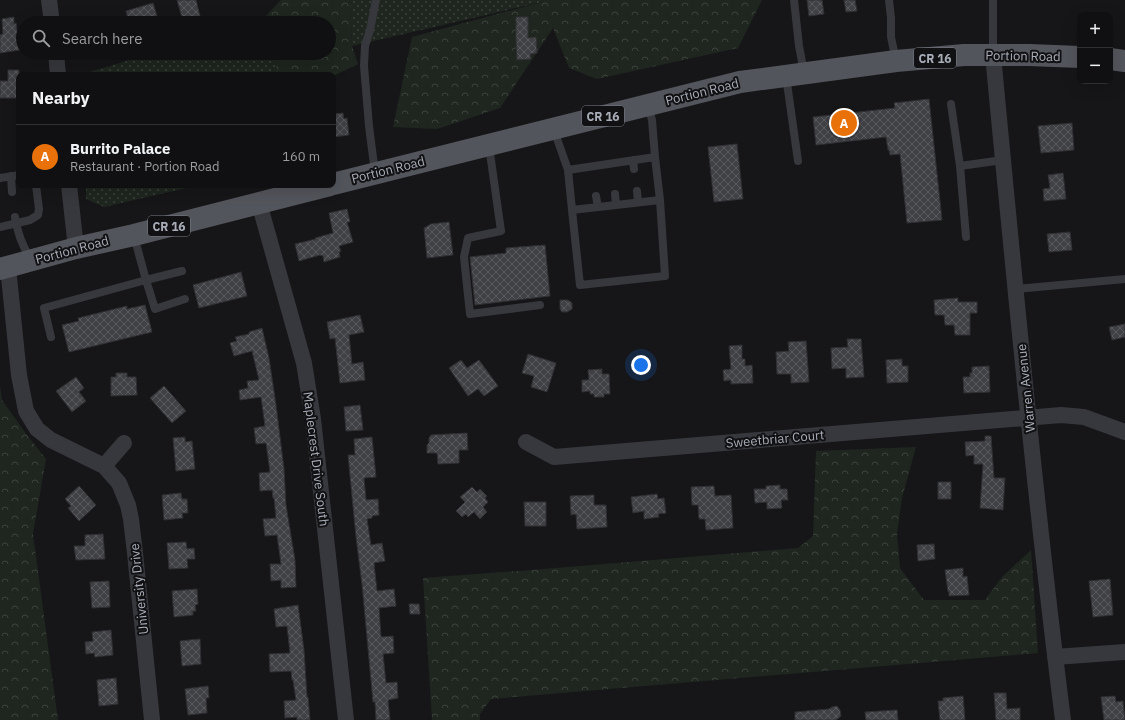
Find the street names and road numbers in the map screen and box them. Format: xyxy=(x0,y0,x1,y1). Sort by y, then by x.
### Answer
street label: Portion Road xyxy=(985,47,1061,65)
road number: CR 16 xyxy=(914,48,956,68)
street label: Portion Road xyxy=(663,75,741,109)
road number: CR 16 xyxy=(582,106,624,126)
street label: Portion Road xyxy=(349,153,427,187)
road number: CR 16 xyxy=(148,216,190,236)
street label: Portion Road xyxy=(34,232,110,268)
street label: Warren Avenue xyxy=(1013,343,1039,433)
street label: Maplecrest Drive South xyxy=(299,391,333,527)
street label: Sweetbriar Court xyxy=(725,426,825,452)
street label: University Drive xyxy=(126,543,152,635)

